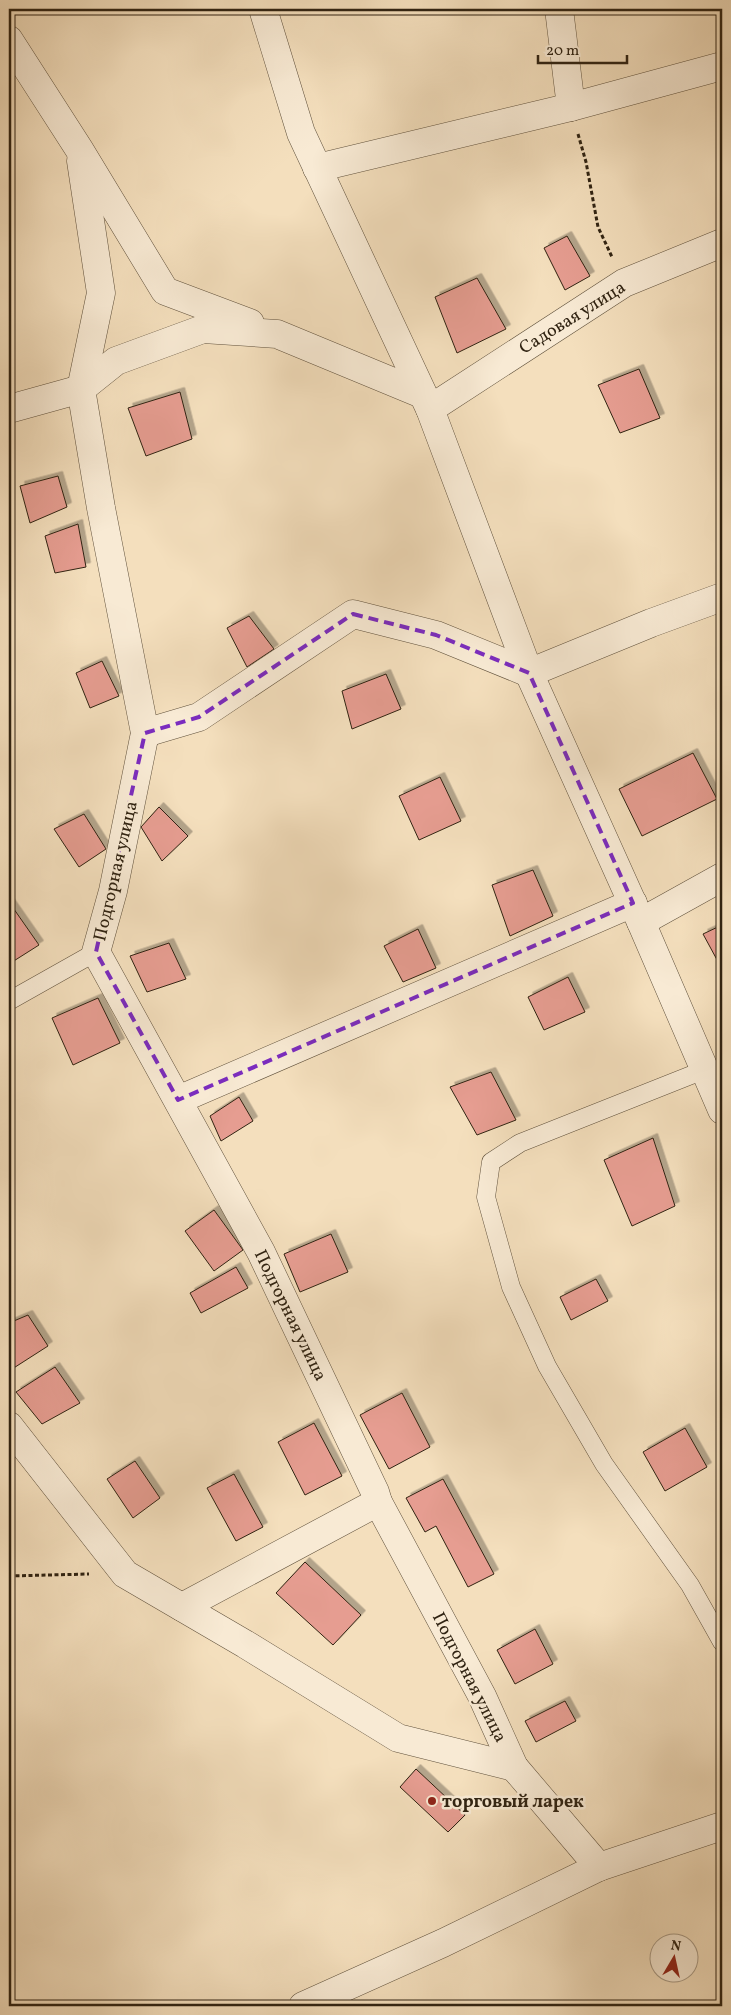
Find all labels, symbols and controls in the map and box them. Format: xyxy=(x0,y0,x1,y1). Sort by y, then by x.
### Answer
scale bar xyxy=(538,32,627,64)
text: 20 m xyxy=(546,41,579,62)
street label: Садовая улица xyxy=(515,276,631,361)
street label: Подгорная улица xyxy=(88,799,145,944)
street label: Подгорная улица xyxy=(247,1246,332,1386)
street label: Подгорная улица xyxy=(425,1608,512,1747)
place label: торговый ларек xyxy=(442,1790,584,1815)
marker: торговый ларек xyxy=(426,1795,438,1807)
north arrow xyxy=(648,1932,698,1982)
text: N xyxy=(669,1936,682,1957)

